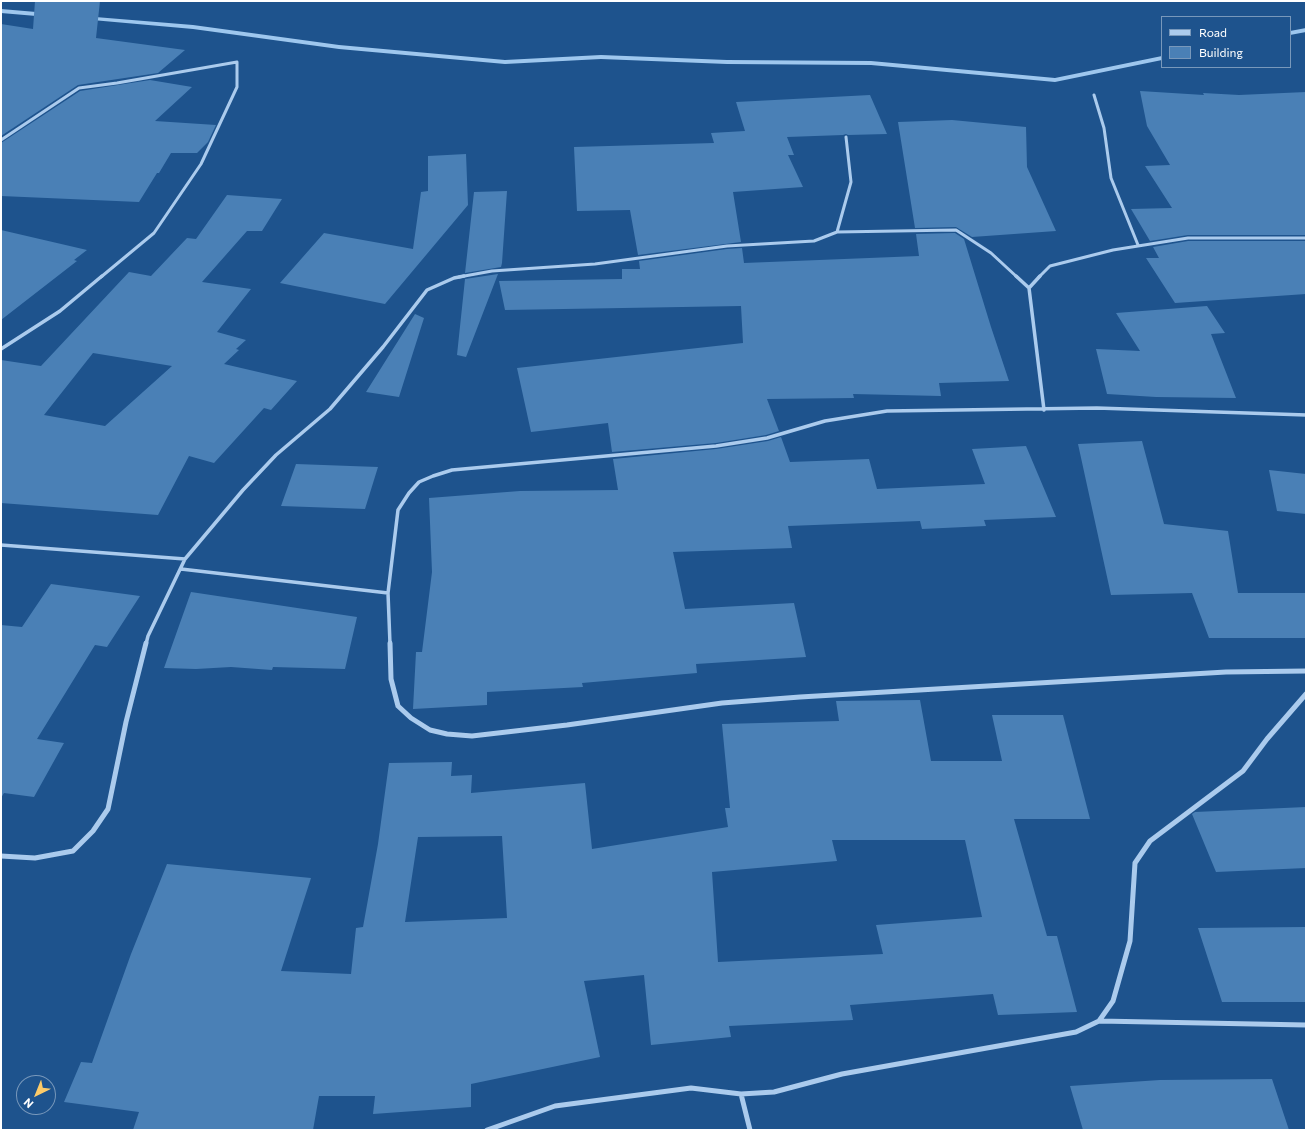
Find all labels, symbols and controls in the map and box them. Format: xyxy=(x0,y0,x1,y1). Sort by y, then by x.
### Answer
legend xyxy=(1161,16,1291,68)
text: Road xyxy=(1199,25,1227,39)
text: Building xyxy=(1199,45,1243,59)
north arrow xyxy=(16,1075,56,1115)
text: N xyxy=(21,1096,36,1111)

